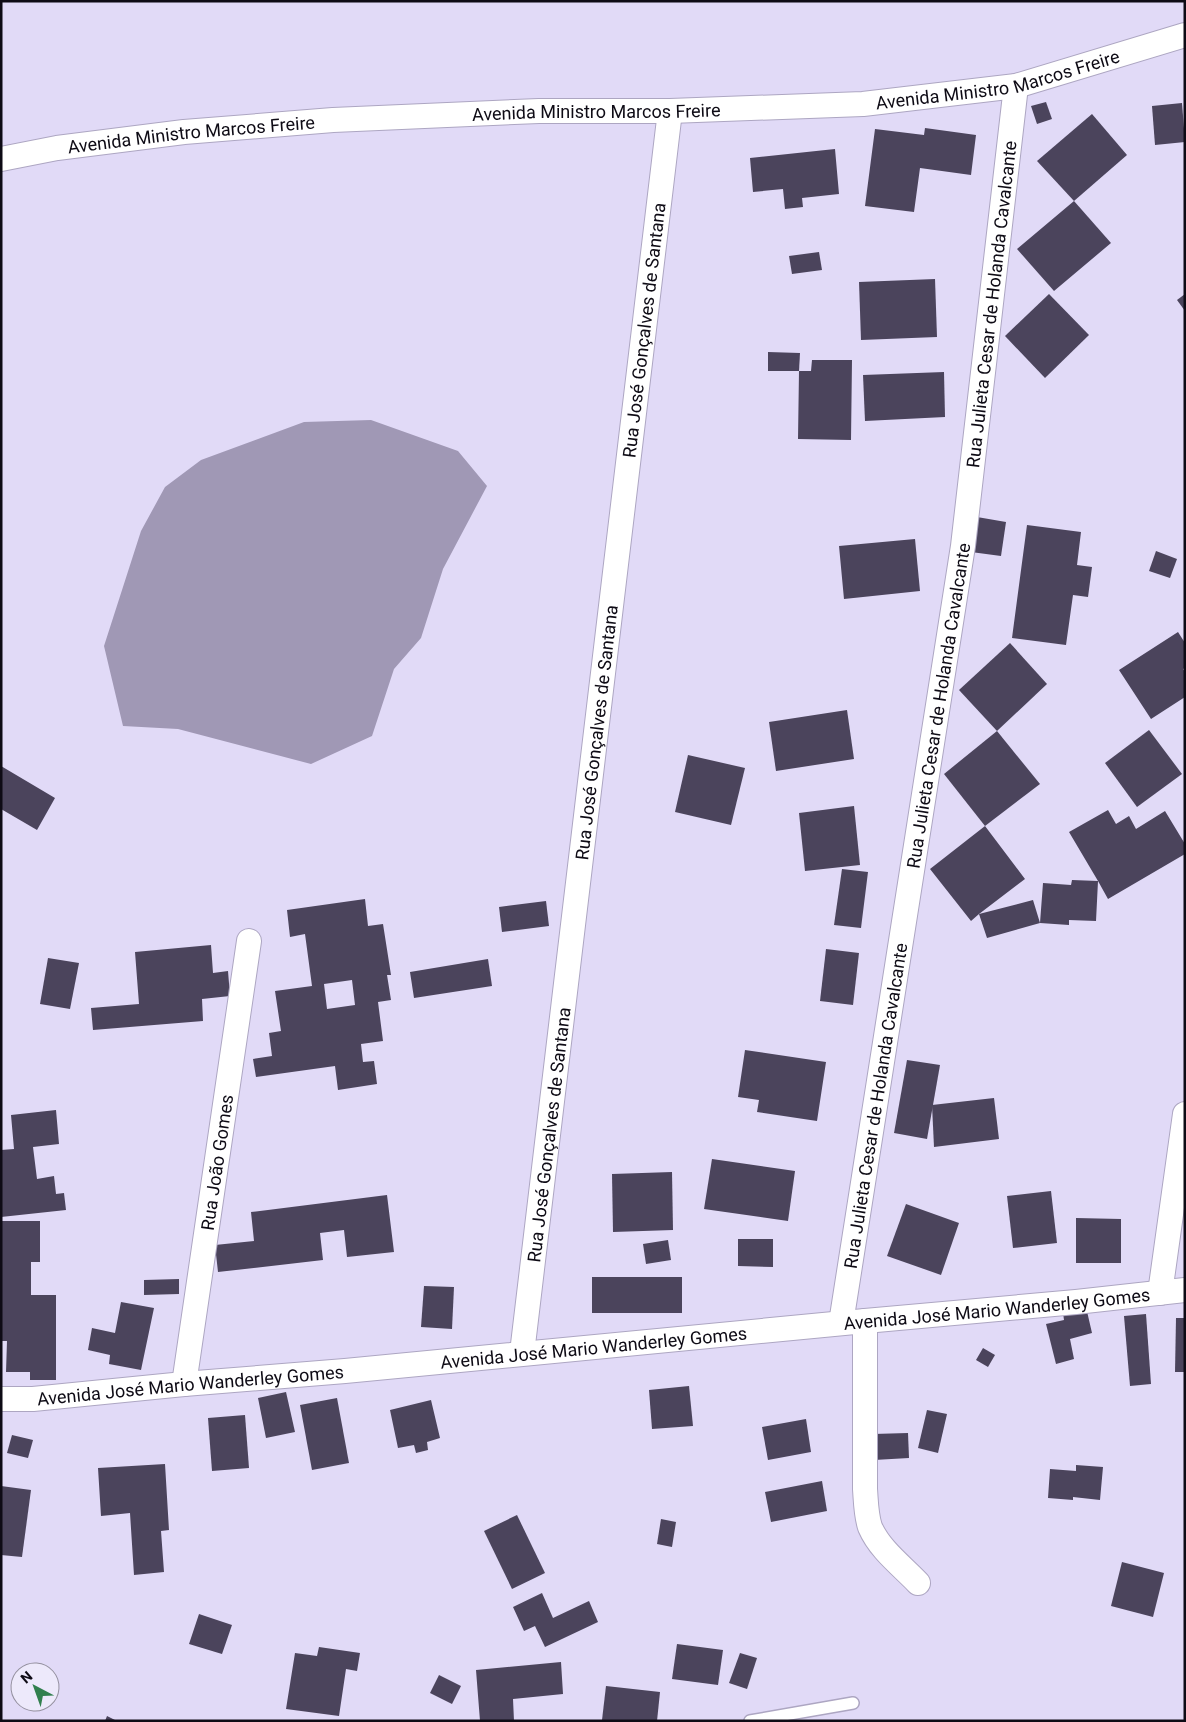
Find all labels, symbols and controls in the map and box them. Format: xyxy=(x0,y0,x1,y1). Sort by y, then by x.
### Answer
street label: Avenida Ministro Marcos Freire xyxy=(875,45,1122,113)
street label: Avenida Ministro Marcos Freire xyxy=(472,99,721,124)
street label: Avenida Ministro Marcos Freire xyxy=(66,111,316,157)
street label: Rua Julieta Cesar de Holanda Cavalcante xyxy=(962,139,1020,469)
street label: Rua José Gonçalves de Santana xyxy=(618,201,669,459)
street label: Rua Julieta Cesar de Holanda Cavalcante xyxy=(902,541,974,870)
street label: Rua José Gonçalves de Santana xyxy=(571,604,621,861)
street label: Rua Julieta Cesar de Holanda Cavalcante xyxy=(839,941,911,1270)
street label: Rua José Gonçalves de Santana xyxy=(523,1006,574,1263)
street label: Rua João Gomes xyxy=(196,1093,237,1232)
street label: Avenida José Mario Wanderley Gomes xyxy=(843,1283,1151,1334)
street label: Avenida José Mario Wanderley Gomes xyxy=(439,1322,748,1372)
street label: Avenida José Mario Wanderley Gomes xyxy=(36,1361,344,1409)
north arrow xyxy=(10,1662,60,1712)
text: N xyxy=(17,1668,35,1686)

